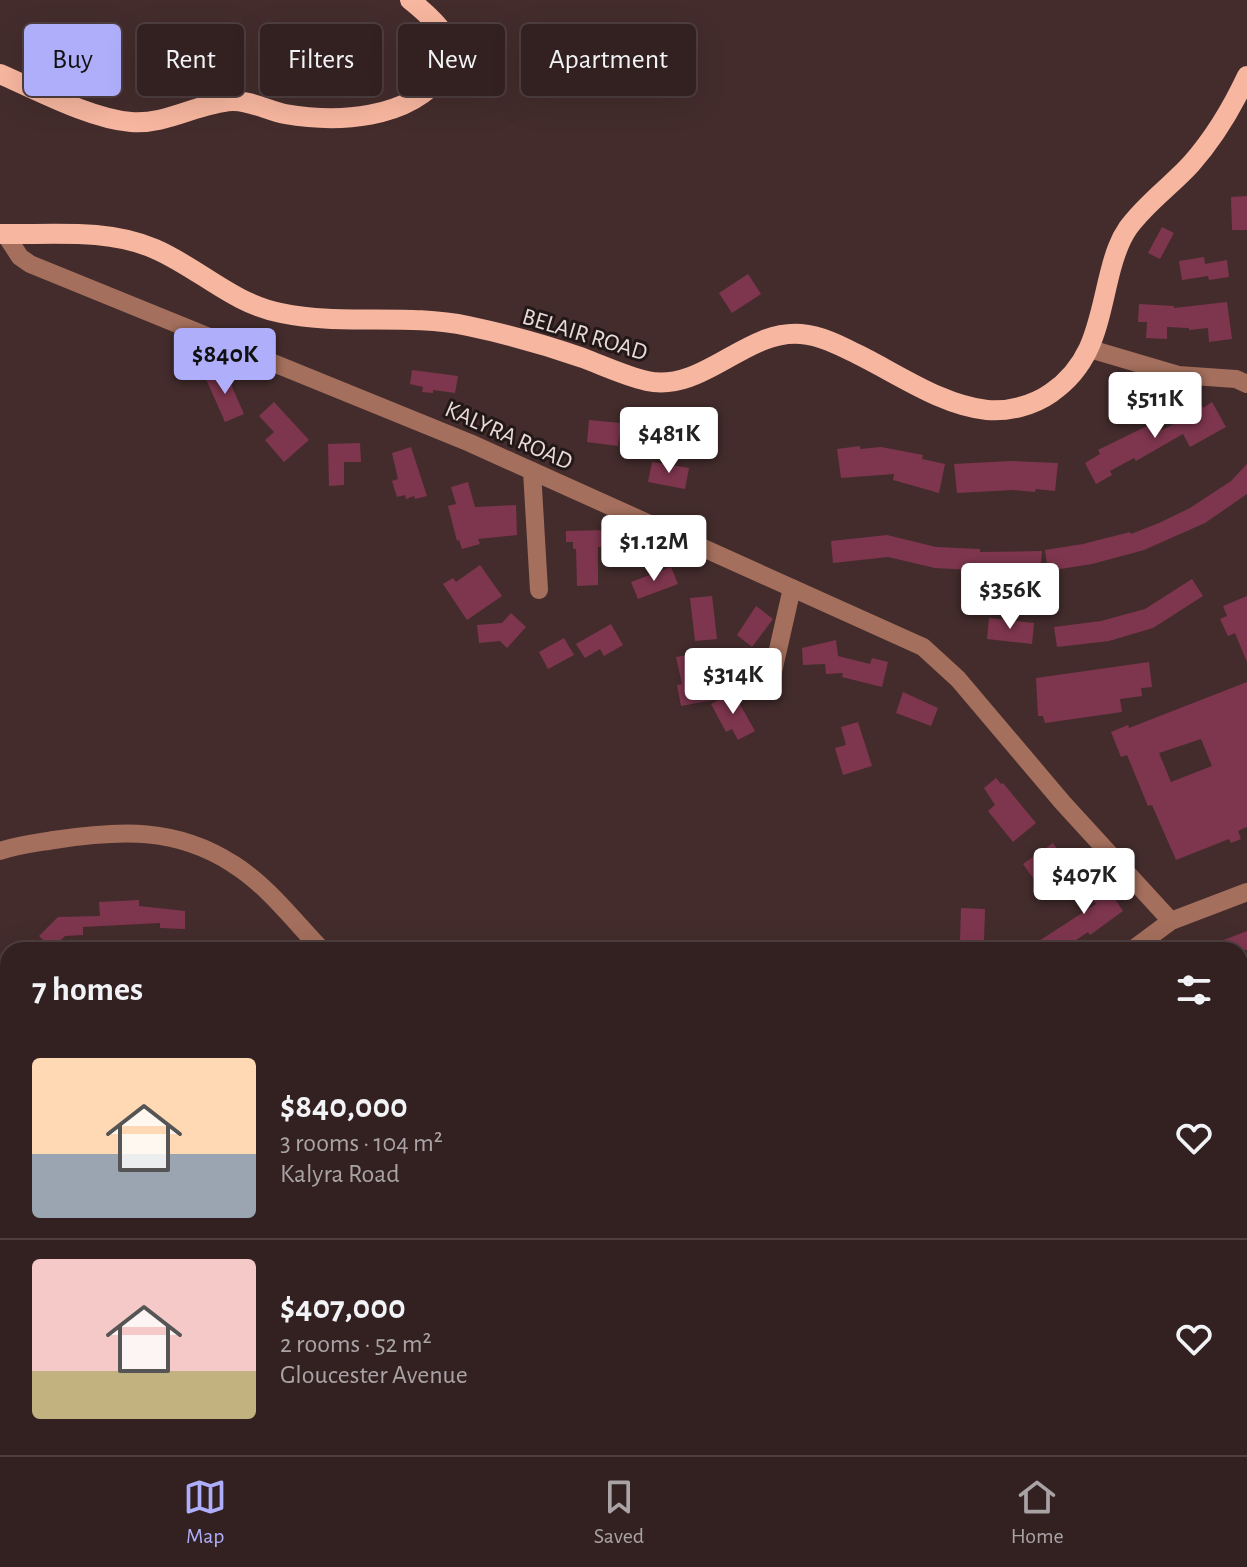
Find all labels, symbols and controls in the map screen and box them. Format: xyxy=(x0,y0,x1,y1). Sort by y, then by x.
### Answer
chip: Buy xyxy=(24,24,121,96)
chip: Rent xyxy=(137,24,244,96)
chip: Filters xyxy=(260,24,382,96)
chip: New xyxy=(398,24,505,96)
chip: Apartment xyxy=(521,24,696,96)
street label: BELAIR ROAD xyxy=(519,305,650,365)
pin: $840K xyxy=(169,328,281,396)
text: $840K xyxy=(192,341,258,367)
pin: $511K xyxy=(1099,372,1211,440)
text: $511K xyxy=(1127,385,1183,411)
street label: KALYRA ROAD xyxy=(441,397,576,475)
pin: $481K xyxy=(613,407,725,475)
text: $481K xyxy=(638,420,700,446)
pin: $1.12M xyxy=(589,515,719,583)
text: $1.12M xyxy=(619,528,689,554)
pin: $356K xyxy=(954,563,1066,631)
text: $356K xyxy=(979,576,1041,602)
pin: $314K xyxy=(677,648,789,716)
text: $314K xyxy=(703,661,763,687)
pin: $407K xyxy=(1028,848,1140,916)
text: $407K xyxy=(1052,861,1116,887)
icon: filters xyxy=(1172,968,1216,1012)
text: 7 homes xyxy=(32,973,143,1007)
icon: home xyxy=(96,1090,192,1186)
text: $840,000 xyxy=(280,1090,408,1124)
icon: heart xyxy=(1172,1116,1216,1160)
text: 3 rooms · 104 m² xyxy=(280,1130,443,1156)
text: Kalyra Road xyxy=(280,1161,400,1187)
icon: home xyxy=(96,1291,192,1387)
text: $407,000 xyxy=(280,1291,406,1325)
icon: heart xyxy=(1172,1317,1216,1361)
text: 2 rooms · 52 m² xyxy=(280,1331,432,1357)
text: Gloucester Avenue xyxy=(280,1362,468,1388)
tab: Map xyxy=(183,1475,227,1549)
tab: Saved xyxy=(594,1475,644,1549)
tab: Home xyxy=(1011,1475,1064,1549)

